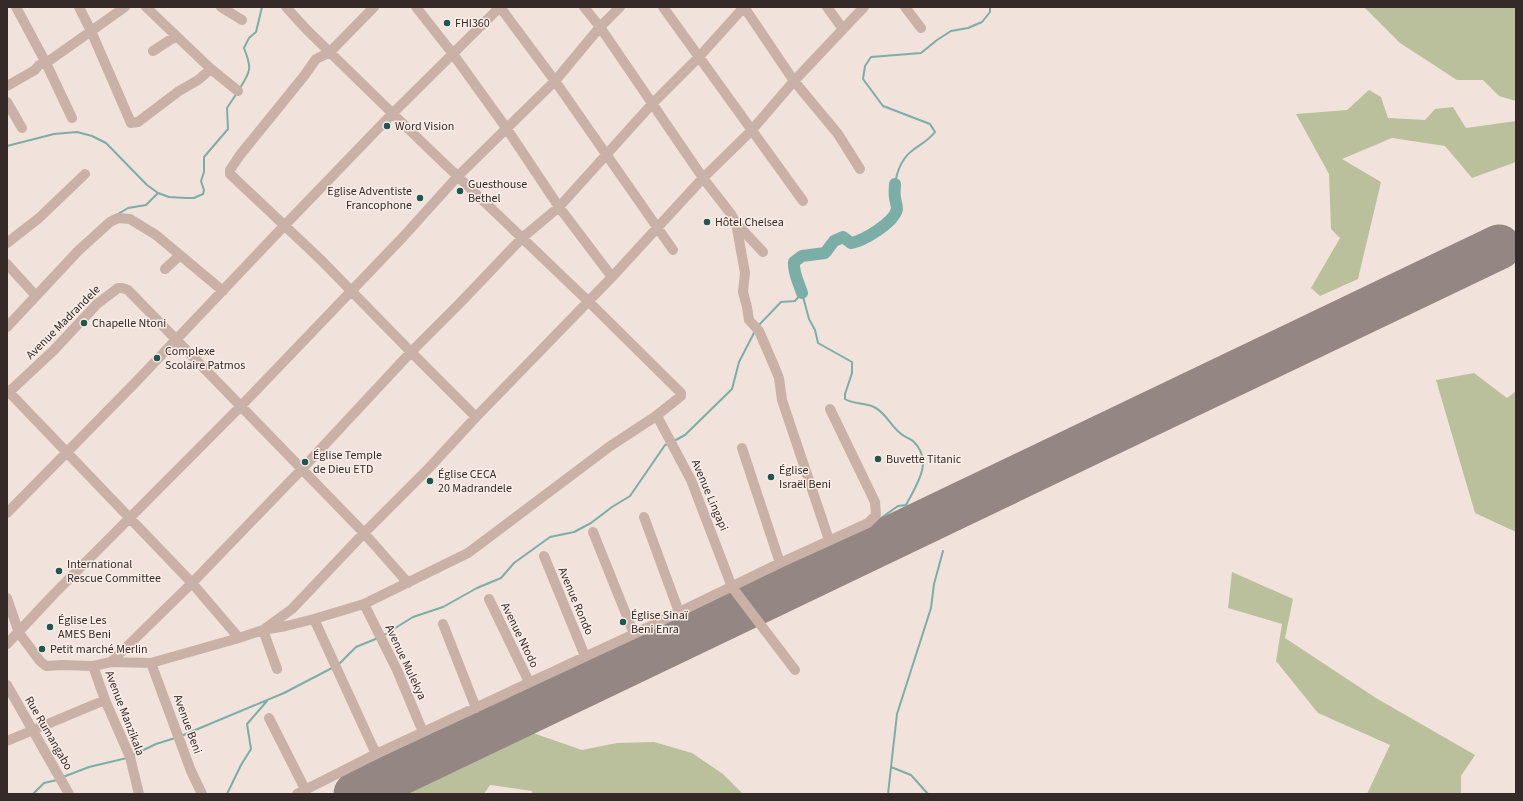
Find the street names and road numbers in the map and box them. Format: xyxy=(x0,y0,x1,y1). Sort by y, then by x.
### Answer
street label: Avenue Madrandele xyxy=(22,281,104,363)
street label: Avenue Lingapi xyxy=(687,457,732,534)
street label: Avenue Rondo xyxy=(554,565,597,638)
street label: Avenue Ntodo xyxy=(496,600,543,671)
street label: Avenue Mulekya xyxy=(381,622,430,703)
street label: Avenue Manzikala xyxy=(101,668,149,758)
street label: Avenue Beni xyxy=(169,692,206,756)
street label: Rue Rumangabo xyxy=(21,693,77,773)

